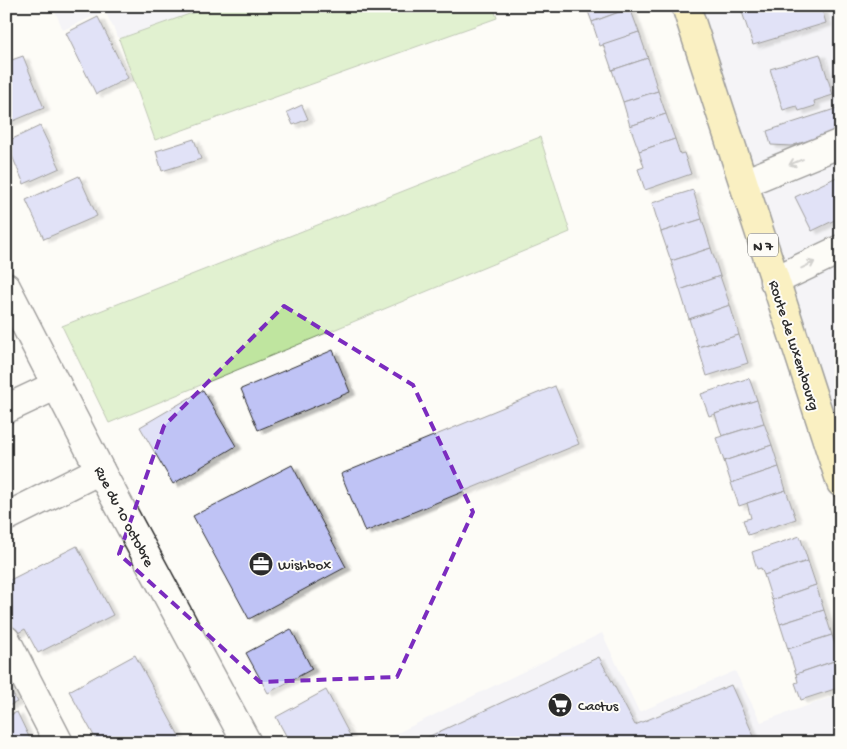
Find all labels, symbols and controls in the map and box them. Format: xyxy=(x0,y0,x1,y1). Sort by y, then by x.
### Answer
one-way arrow xyxy=(789,157,804,167)
road number: N 7 xyxy=(748,234,778,256)
one-way arrow xyxy=(800,260,815,270)
street label: Route de Luxembourg xyxy=(764,278,823,413)
street label: Rue du 10 octobre xyxy=(89,464,157,571)
office icon: Wishbox xyxy=(248,551,274,577)
place label: Wishbox xyxy=(278,557,331,575)
supermarket icon: Cactus xyxy=(547,692,573,718)
place label: Cactus xyxy=(578,698,619,716)

